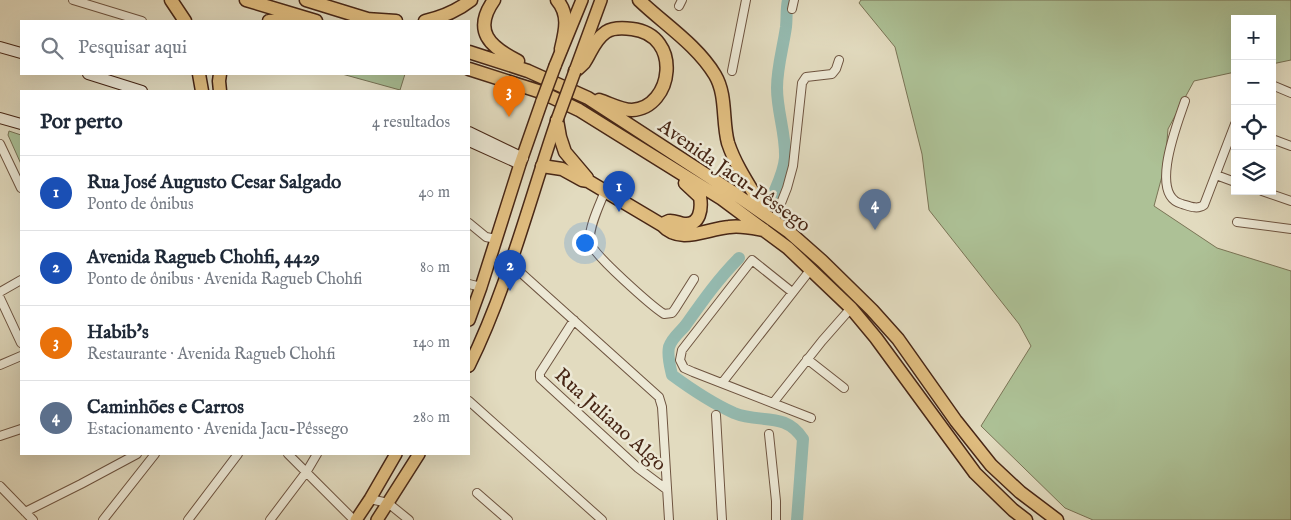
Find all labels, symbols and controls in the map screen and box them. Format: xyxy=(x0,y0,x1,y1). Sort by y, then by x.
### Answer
map controls xyxy=(1231,15,1276,195)
button: + xyxy=(1231,15,1276,60)
search box xyxy=(20,20,470,75)
icon: search xyxy=(38,34,66,62)
text: Pesquisar aqui xyxy=(78,36,187,60)
button: − xyxy=(1231,60,1276,105)
pin: 3 xyxy=(493,76,525,117)
button: locate xyxy=(1231,105,1276,150)
text: Por perto xyxy=(40,109,122,136)
text: 4 resultados xyxy=(372,113,450,133)
street label: Avenida Jacu-Pêssego xyxy=(652,114,815,238)
button: layers xyxy=(1231,150,1276,195)
text: Rua José Augusto Cesar Salgado xyxy=(87,171,341,195)
pin: 1 xyxy=(603,171,635,212)
text: 1 xyxy=(53,183,59,203)
text: 40 m xyxy=(418,183,450,203)
pin: 4 xyxy=(859,189,891,230)
text: Ponto de ônibus xyxy=(87,195,194,215)
your location xyxy=(572,230,598,256)
text: Avenida Ragueb Chohfi, 4429 xyxy=(87,246,320,270)
pin: 2 xyxy=(494,250,526,291)
text: 2 xyxy=(52,258,60,278)
text: 80 m xyxy=(420,258,450,278)
text: Ponto de ônibus · Avenida Ragueb Chohfi xyxy=(87,270,362,290)
text: Habib's xyxy=(87,321,149,345)
text: 3 xyxy=(53,333,59,353)
text: 140 m xyxy=(412,333,450,353)
text: Restaurante · Avenida Ragueb Chohfi xyxy=(87,345,336,365)
street label: Rua Juliano Algo xyxy=(549,363,671,477)
text: Caminhões e Carros xyxy=(87,396,244,420)
text: 4 xyxy=(52,408,60,428)
text: 280 m xyxy=(413,408,450,428)
text: Estacionamento · Avenida Jacu-Pêssego xyxy=(87,420,348,440)

